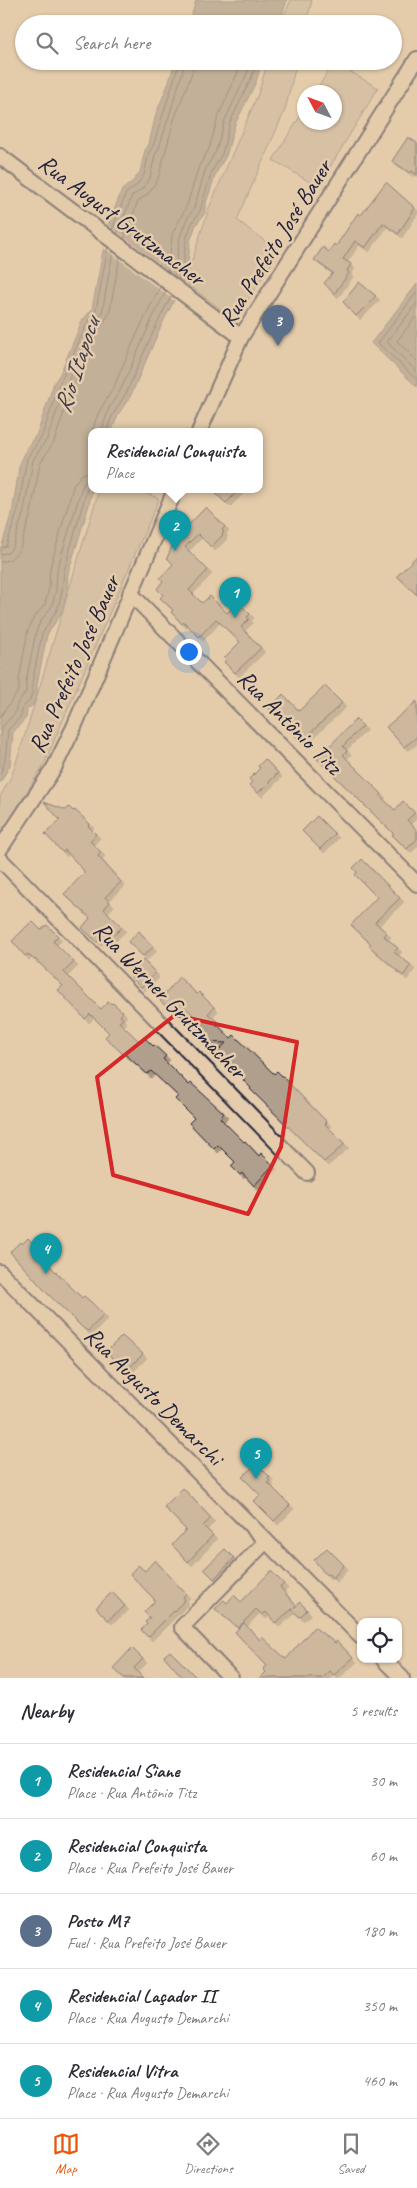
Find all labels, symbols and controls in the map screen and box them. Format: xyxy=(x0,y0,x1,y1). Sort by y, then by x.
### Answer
search box xyxy=(15,15,402,70)
icon: search xyxy=(33,29,61,57)
text: Search here xyxy=(73,31,150,55)
north arrow xyxy=(297,85,342,130)
street label: Rua August Grutzmacher xyxy=(33,148,213,294)
street label: Rua Prefeito José Bauer xyxy=(212,152,340,332)
pin: 3 xyxy=(262,305,294,346)
water label: Rio Itapocu xyxy=(47,310,109,417)
popup xyxy=(88,428,263,493)
text: Residencial Conquista xyxy=(106,439,245,463)
text: Place xyxy=(106,463,134,483)
pin: 2 xyxy=(159,510,191,551)
street label: Rua Prefeito José Bauer xyxy=(21,569,127,757)
pin: 1 xyxy=(219,577,251,618)
your location xyxy=(176,639,202,665)
street label: Rua Antônio Titz xyxy=(231,663,350,782)
street label: Rua Werner Grutzmacher xyxy=(87,915,254,1087)
pin: 4 xyxy=(30,1233,62,1274)
street label: Rua Augusto Demarchi xyxy=(78,1320,231,1473)
pin: 5 xyxy=(240,1438,272,1479)
map controls xyxy=(357,1618,402,1663)
button: locate xyxy=(357,1618,402,1663)
text: Nearby xyxy=(20,1698,73,1724)
text: 5 results xyxy=(350,1701,397,1721)
text: Residencial Siane xyxy=(67,1759,180,1783)
text: 1 xyxy=(32,1771,40,1791)
text: 30 m xyxy=(370,1771,397,1791)
text: Place · Rua Antônio Titz xyxy=(67,1783,197,1803)
text: Residencial Conquista xyxy=(67,1834,206,1858)
text: 2 xyxy=(32,1846,40,1866)
text: 60 m xyxy=(370,1846,397,1866)
text: Place · Rua Prefeito José Bauer xyxy=(67,1858,233,1878)
text: Posto M7 xyxy=(67,1909,129,1933)
text: 3 xyxy=(32,1921,40,1941)
text: 180 m xyxy=(363,1921,397,1941)
text: Fuel · Rua Prefeito José Bauer xyxy=(67,1933,226,1953)
text: Residencial Laçador II xyxy=(67,1984,216,2008)
text: 4 xyxy=(32,1996,40,2016)
text: 350 m xyxy=(363,1996,397,2016)
text: Place · Rua Augusto Demarchi xyxy=(67,2008,229,2028)
text: Residencial Vitra xyxy=(67,2059,178,2083)
text: 5 xyxy=(33,2071,39,2091)
text: 460 m xyxy=(363,2071,397,2091)
text: Place · Rua Augusto Demarchi xyxy=(67,2083,229,2103)
tab: Map xyxy=(52,2130,80,2177)
tab: Directions xyxy=(184,2130,233,2177)
tab: Saved xyxy=(337,2130,365,2177)

